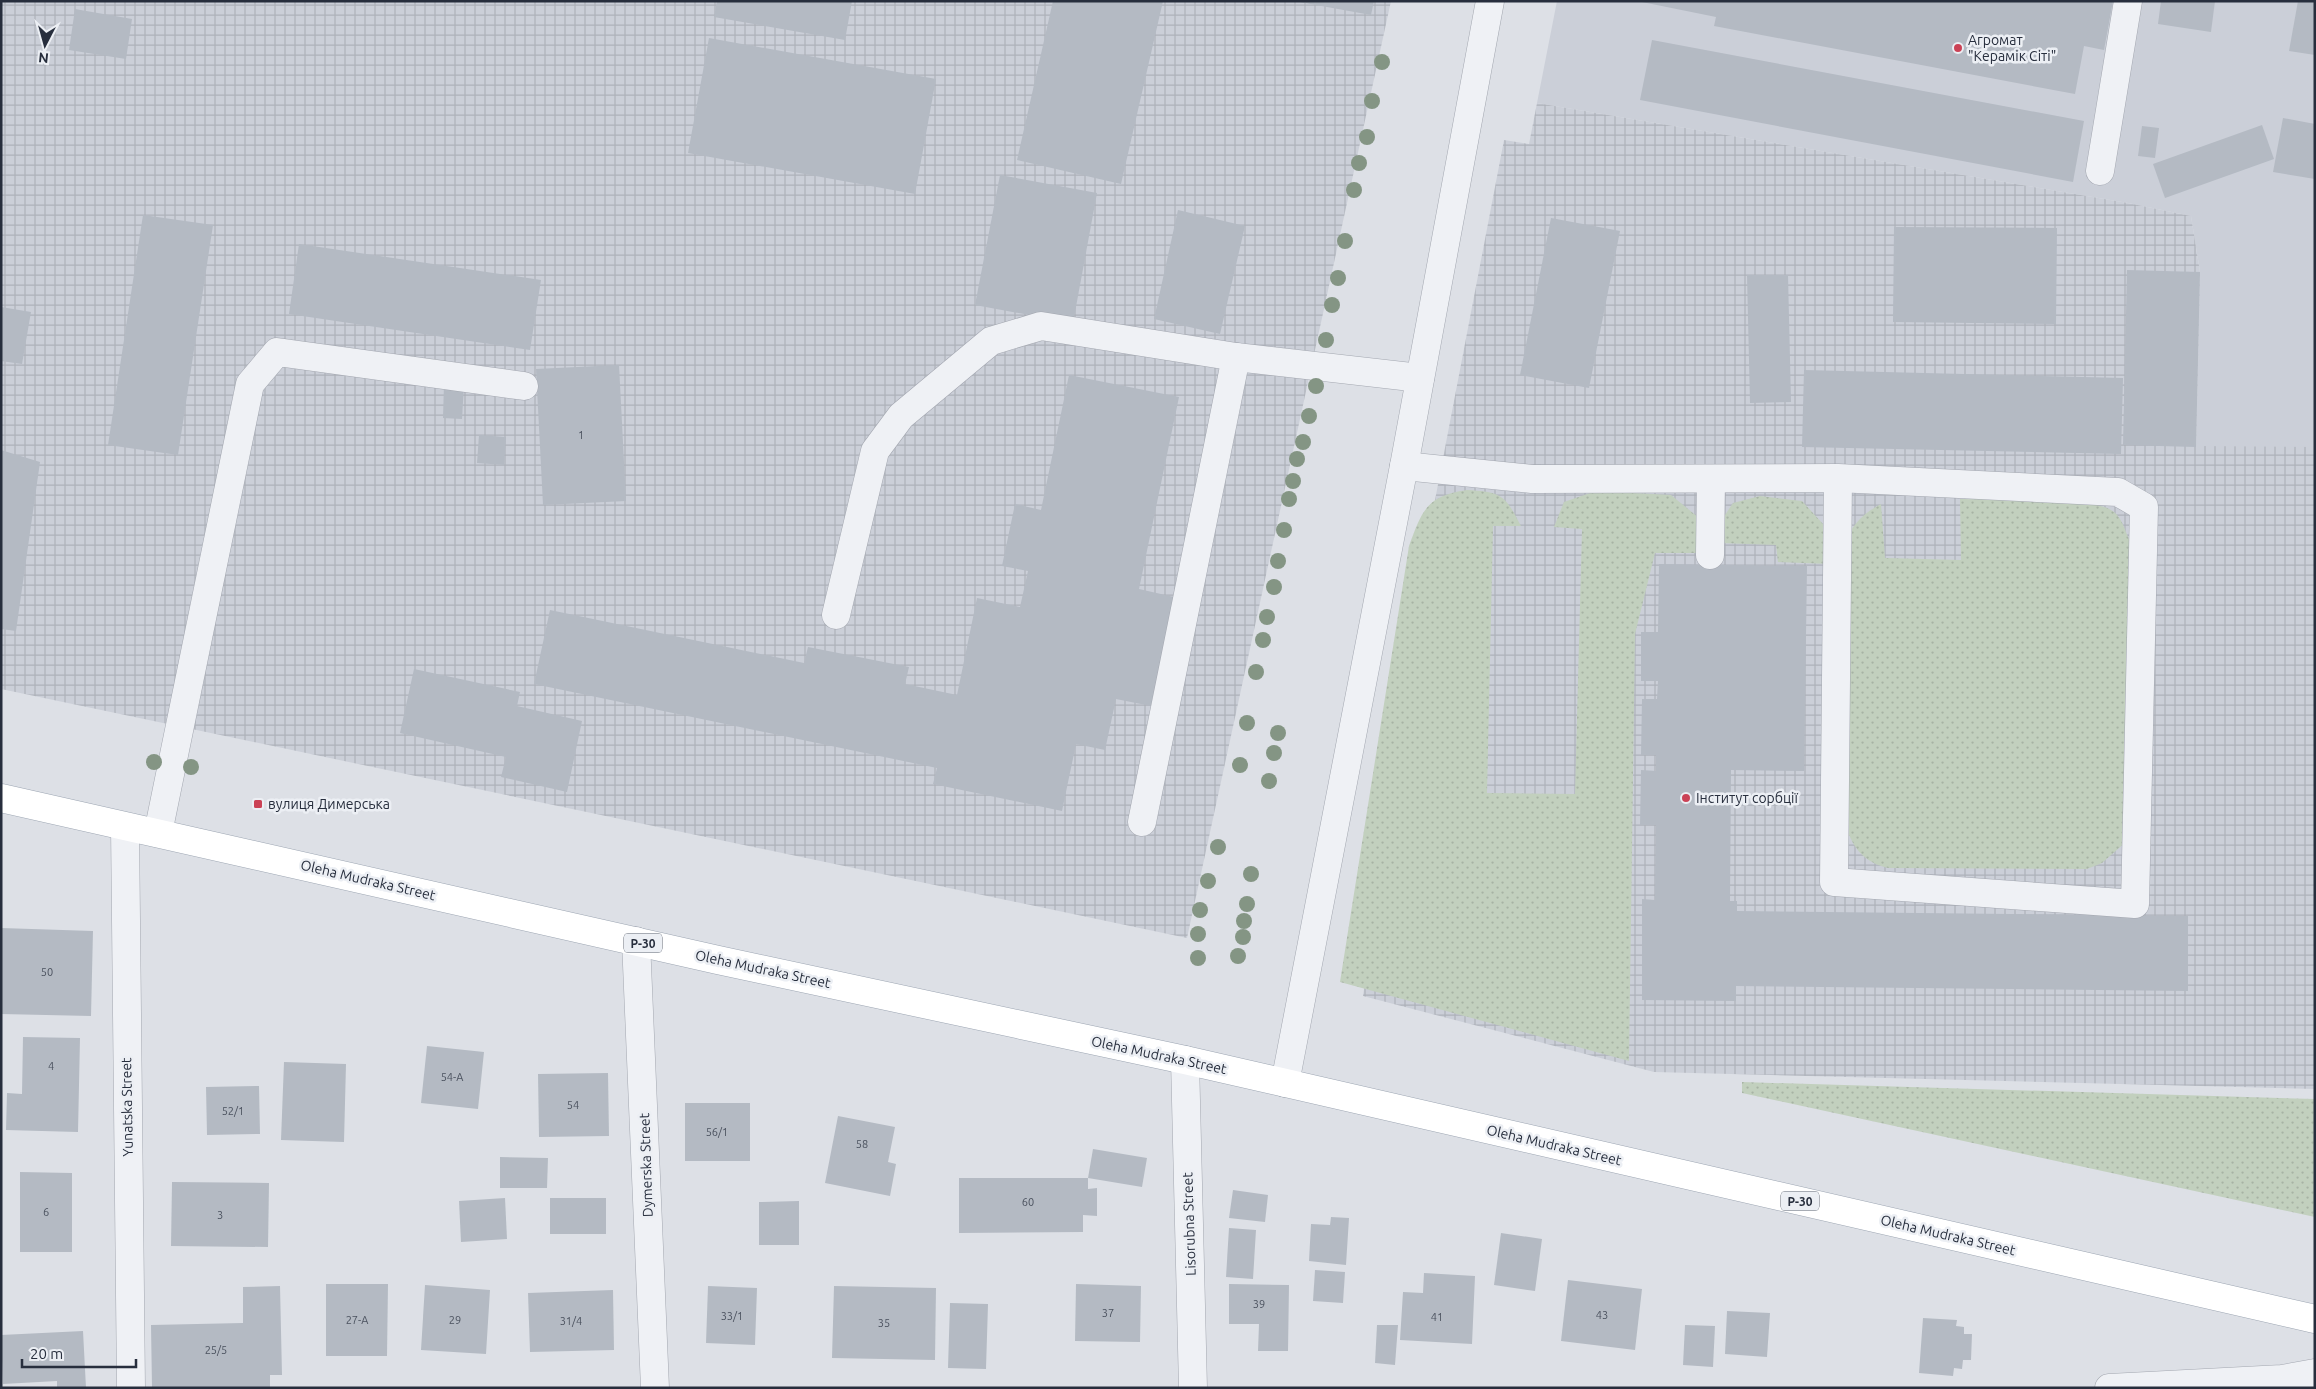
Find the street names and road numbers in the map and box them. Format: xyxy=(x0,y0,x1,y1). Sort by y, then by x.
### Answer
street label: Oleha Mudraka Street xyxy=(299,857,438,903)
road number: Р-30 xyxy=(624,934,662,952)
street label: Oleha Mudraka Street xyxy=(694,947,833,991)
street label: Oleha Mudraka Street xyxy=(1090,1033,1229,1077)
street label: Yunatska Street xyxy=(118,1057,136,1157)
street label: Dymerska Street xyxy=(636,1112,656,1217)
street label: Oleha Mudraka Street xyxy=(1485,1122,1624,1168)
street label: Lisorubna Street xyxy=(1179,1171,1199,1276)
road number: Р-30 xyxy=(1781,1192,1819,1210)
street label: Oleha Mudraka Street xyxy=(1879,1212,2018,1258)

